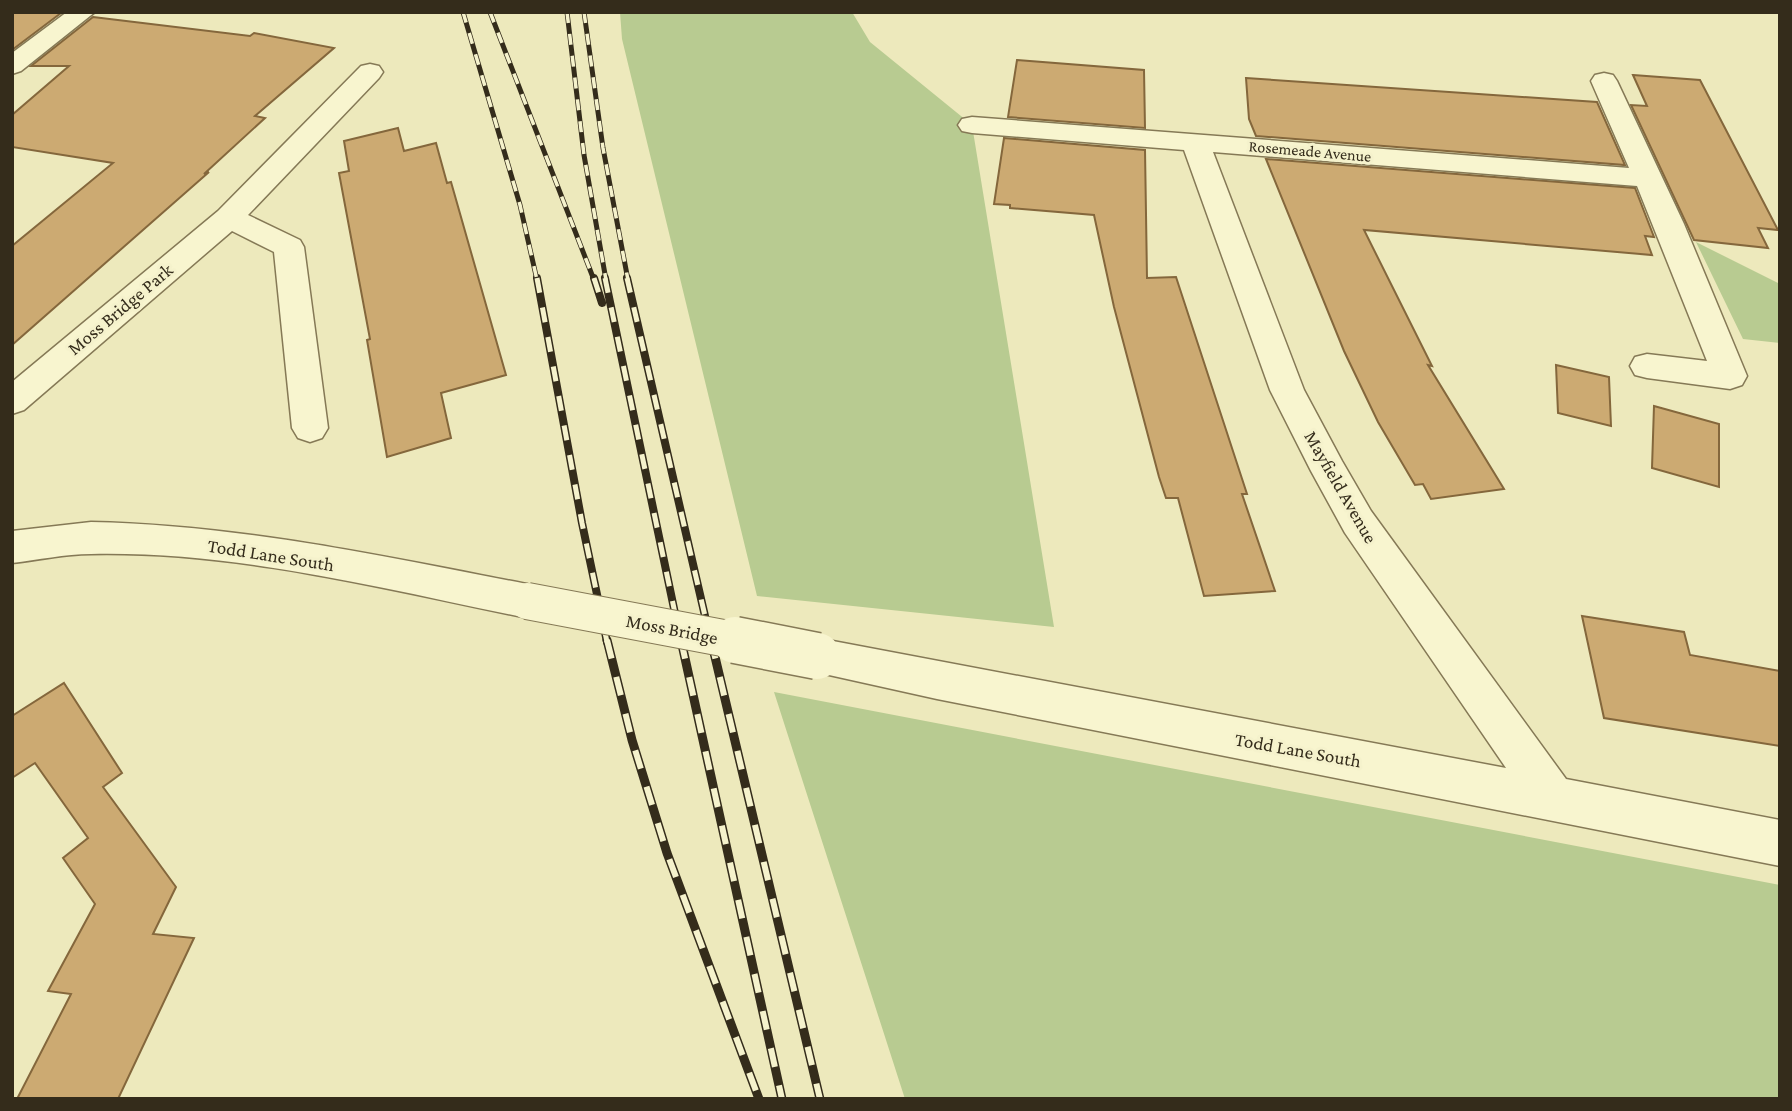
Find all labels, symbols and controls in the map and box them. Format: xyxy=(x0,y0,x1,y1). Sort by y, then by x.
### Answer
street label: Rosemeade Avenue xyxy=(1248,137,1372,165)
street label: Moss Bridge Park xyxy=(63,258,177,359)
street label: Mayfield Avenue xyxy=(1300,427,1382,547)
street label: Todd Lane South xyxy=(206,535,336,575)
street label: Moss Bridge xyxy=(624,610,720,648)
street label: Todd Lane South xyxy=(1233,729,1363,771)

